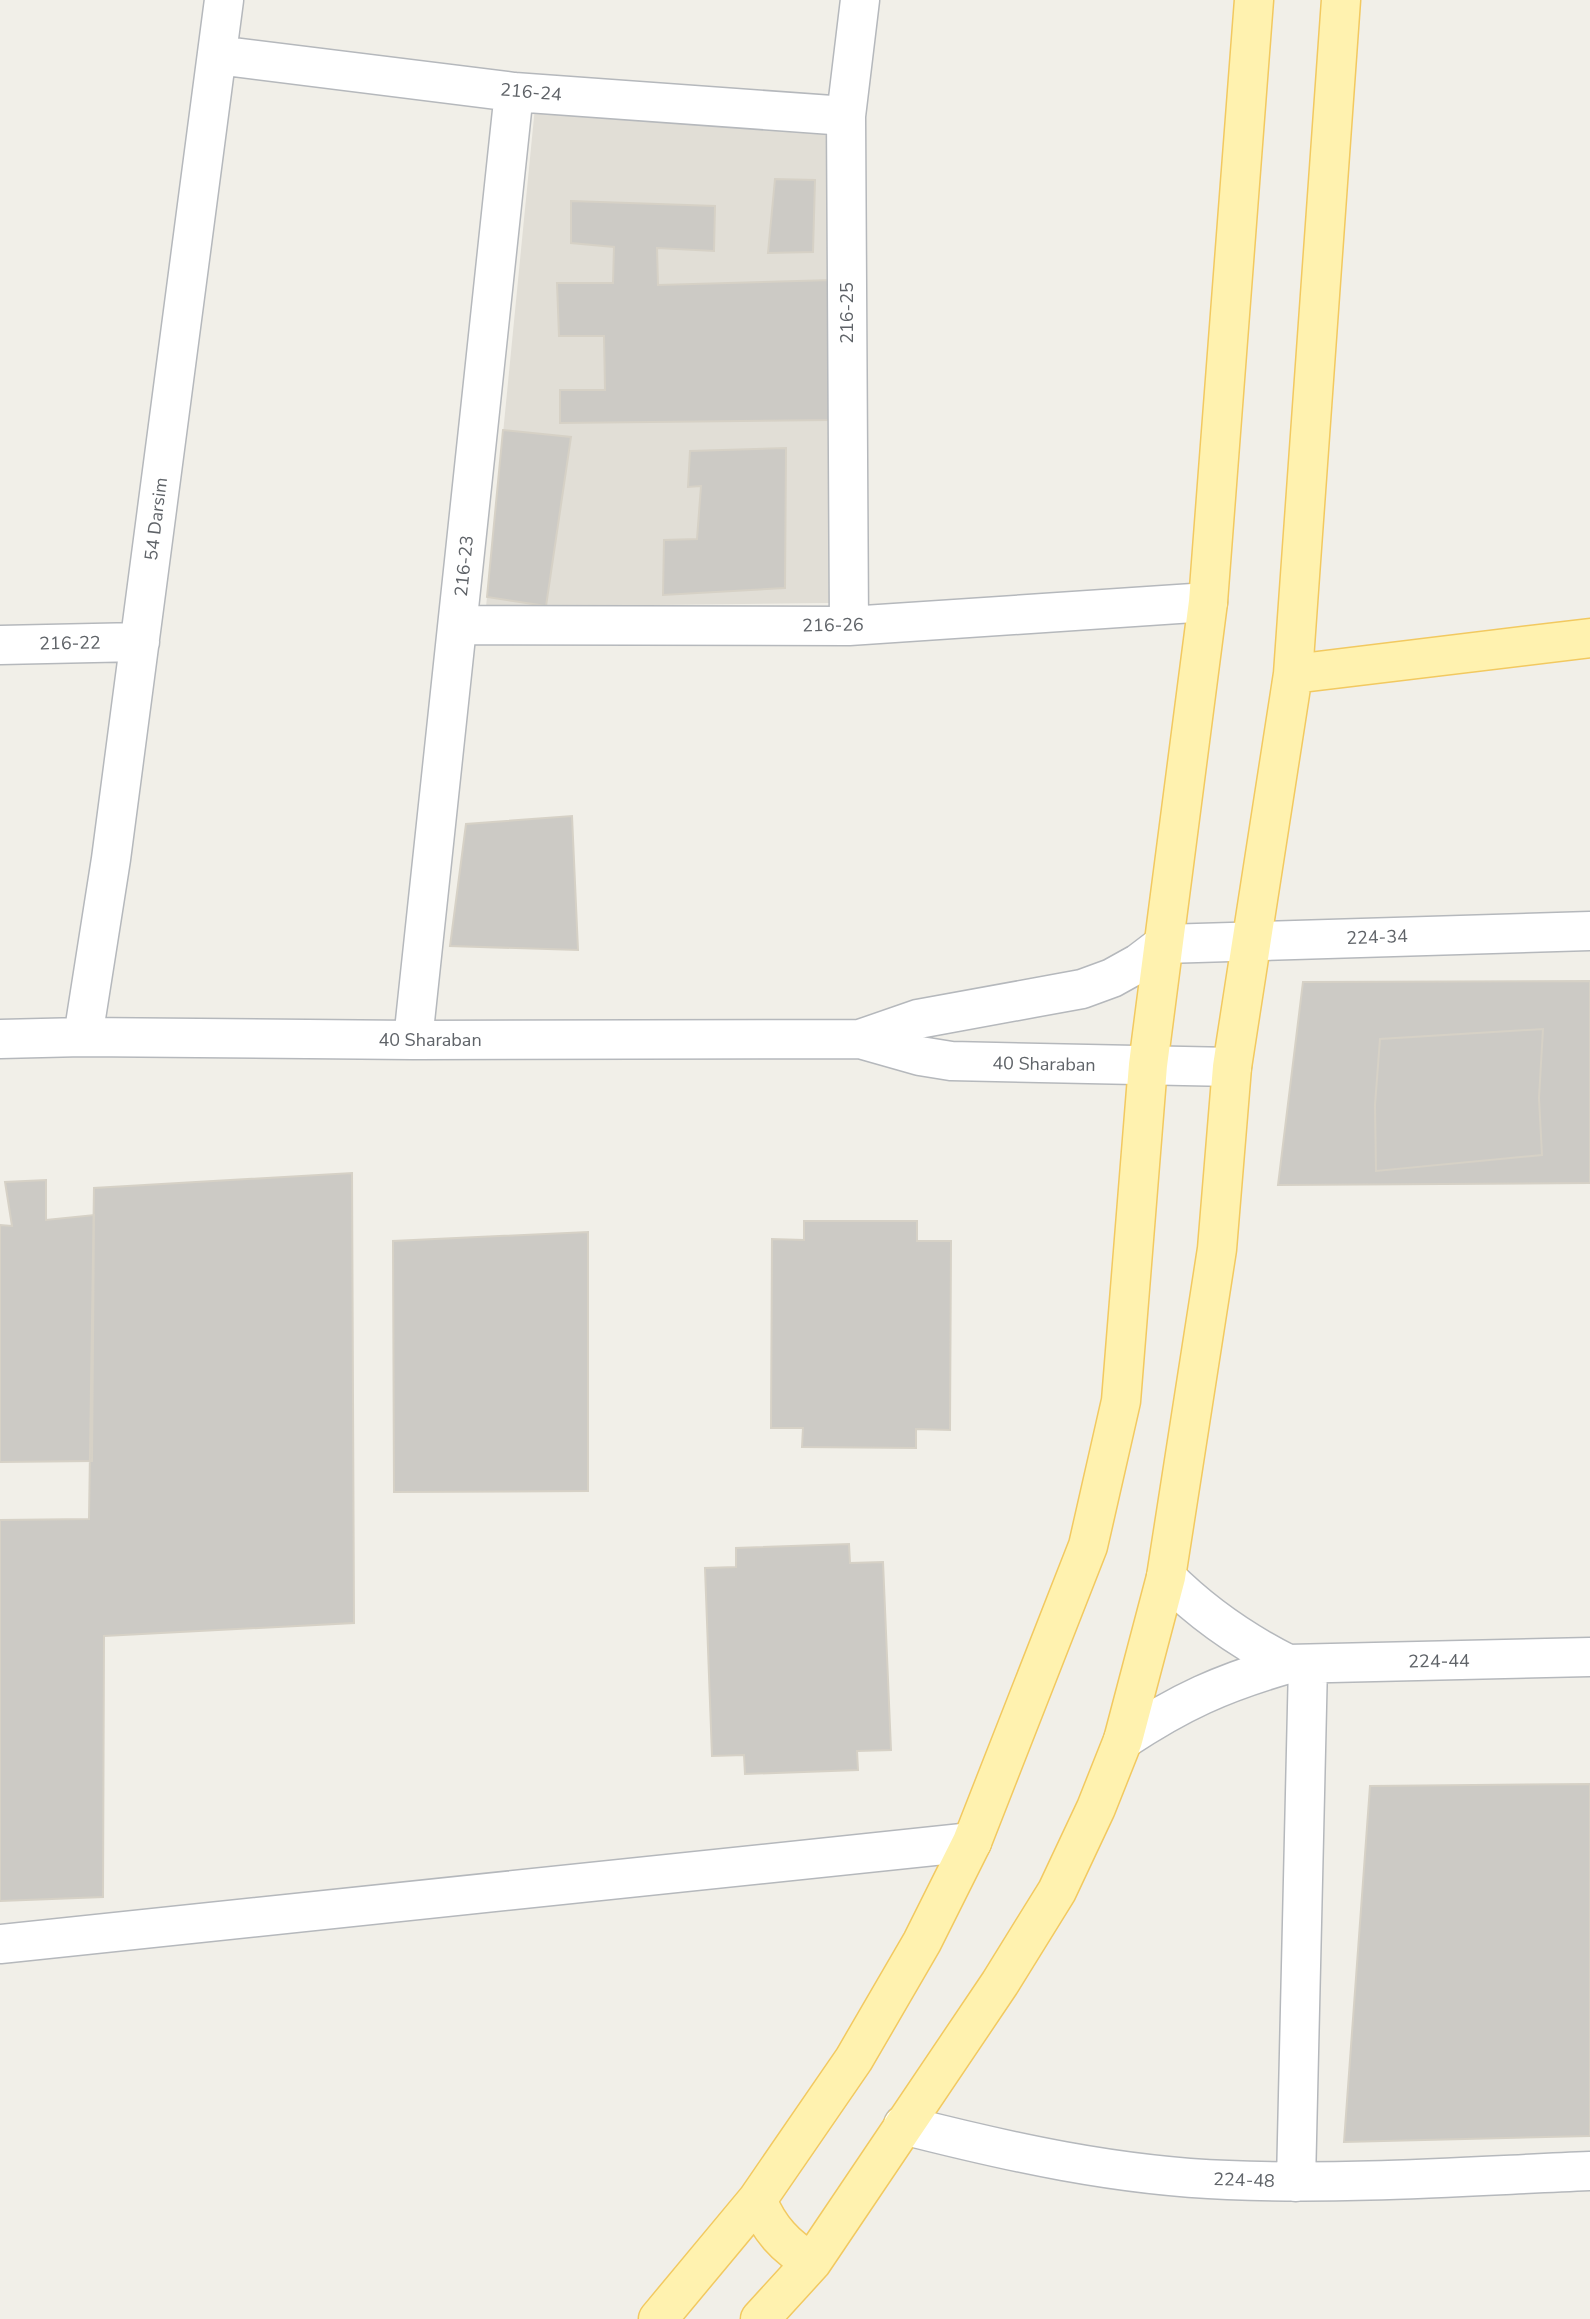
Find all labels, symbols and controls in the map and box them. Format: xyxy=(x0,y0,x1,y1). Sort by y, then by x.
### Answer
street label: 216-24 xyxy=(499,77,563,107)
street label: 216-25 xyxy=(835,282,859,344)
street label: 54 Darsim xyxy=(139,476,173,562)
street label: 216-23 xyxy=(449,534,479,598)
street label: 216-26 xyxy=(802,612,864,638)
street label: 216-22 xyxy=(39,630,101,656)
street label: 224-34 xyxy=(1346,924,1408,950)
street label: 40 Sharaban xyxy=(378,1028,482,1052)
street label: 40 Sharaban xyxy=(992,1051,1096,1077)
street label: 224-44 xyxy=(1408,1648,1470,1674)
street label: 224-48 xyxy=(1213,2167,1275,2193)

